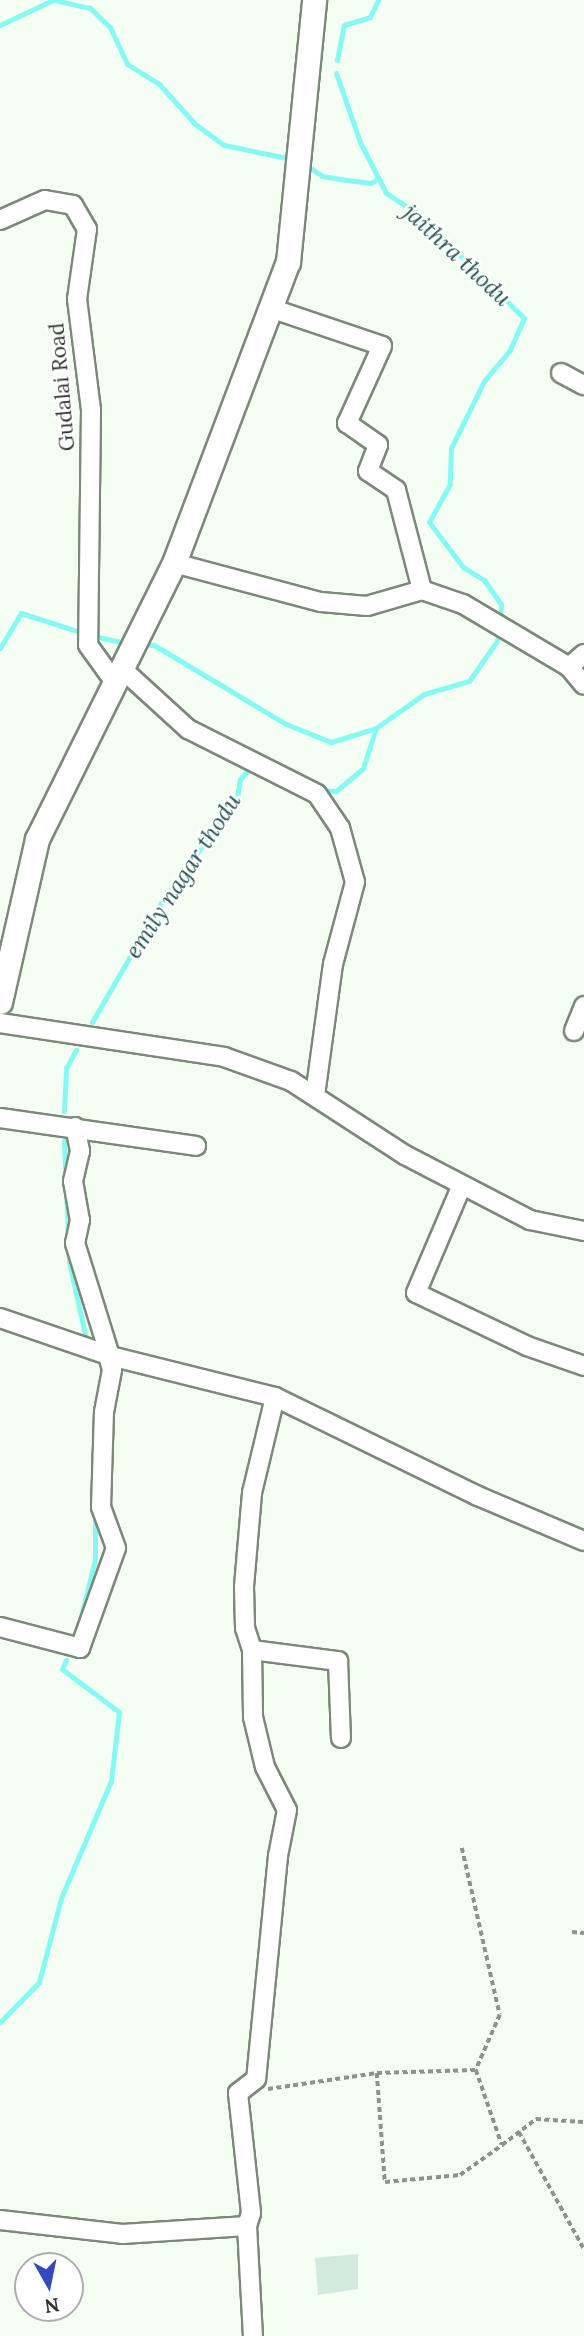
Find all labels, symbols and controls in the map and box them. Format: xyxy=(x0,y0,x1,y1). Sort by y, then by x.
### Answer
water label: jaithra thodu xyxy=(398,198,516,312)
street label: Gudalai Road xyxy=(44,322,80,452)
water label: emily nagar thodu xyxy=(119,788,247,964)
north arrow xyxy=(14,2252,84,2322)
text: N xyxy=(43,2293,61,2319)

